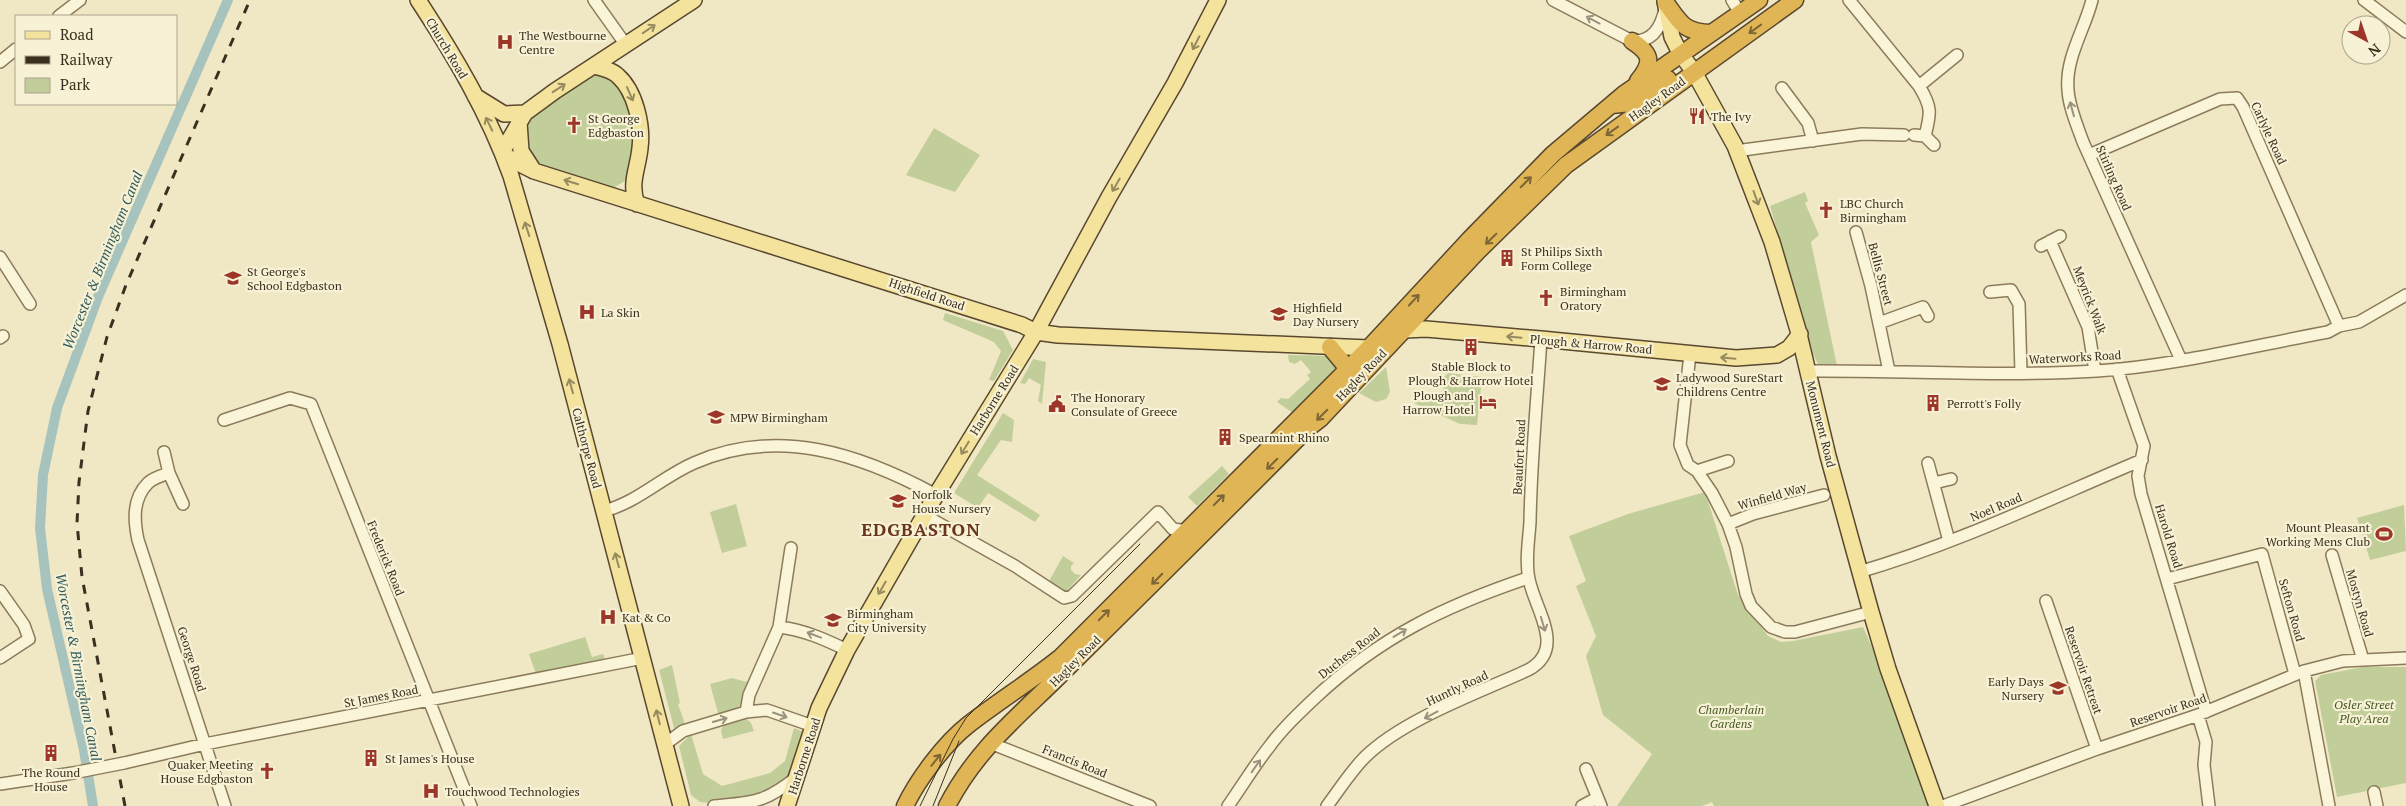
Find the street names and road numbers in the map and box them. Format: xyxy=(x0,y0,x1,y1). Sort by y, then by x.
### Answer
street label: Church Road xyxy=(423,15,471,82)
street label: Hagley Road xyxy=(1626,73,1688,125)
street label: Carlyle Road xyxy=(2248,99,2290,167)
street label: Stirling Road xyxy=(2093,143,2135,213)
street label: Bellis Street xyxy=(1865,241,1897,308)
street label: Meyrick Walk xyxy=(2070,264,2110,337)
street label: Highfield Road xyxy=(887,275,967,313)
street label: Plough & Harrow Road xyxy=(1529,331,1653,357)
street label: Hagley Road xyxy=(1333,346,1390,404)
street label: Waterworks Road xyxy=(2028,347,2122,367)
street label: Harborne Road xyxy=(966,362,1022,438)
street label: Monument Road xyxy=(1803,379,1839,469)
street label: Calthorpe Road xyxy=(569,406,605,490)
street label: Beaufort Road xyxy=(1510,419,1528,495)
street label: Winfield Way xyxy=(1736,479,1809,513)
street label: Noel Road xyxy=(1968,489,2024,525)
street label: Harold Road xyxy=(2152,502,2186,570)
street label: Frederick Road xyxy=(364,518,408,598)
street label: Mostyn Road xyxy=(2343,567,2377,639)
street label: Sefton Road xyxy=(2276,577,2308,643)
street label: Duchess Road xyxy=(1315,624,1383,682)
street label: Reservoir Retreat xyxy=(2062,624,2106,717)
street label: George Road xyxy=(174,625,210,694)
street label: Hagley Road xyxy=(1046,632,1104,690)
street label: Huntly Road xyxy=(1424,667,1491,709)
street label: St James Road xyxy=(343,681,420,711)
street label: Reservoir Road xyxy=(2128,690,2209,730)
street label: Harborne Road xyxy=(784,715,824,796)
street label: Francis Road xyxy=(1040,741,1110,781)

